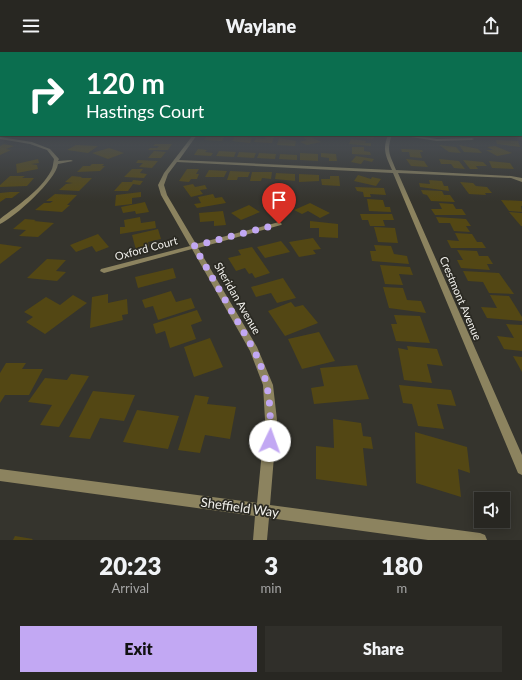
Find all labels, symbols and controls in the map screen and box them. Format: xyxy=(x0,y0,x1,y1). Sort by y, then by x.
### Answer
icon: menu xyxy=(20,15,42,37)
text: Waylane xyxy=(226,15,296,37)
icon: share xyxy=(480,15,502,37)
text: 120 m xyxy=(86,66,165,100)
icon: right xyxy=(20,68,72,120)
text: Hastings Court xyxy=(86,100,204,122)
pin xyxy=(262,183,296,224)
icon: arrive xyxy=(268,189,290,211)
street label: Oxford Court xyxy=(113,233,179,263)
street label: Crestmont Avenue xyxy=(437,254,485,342)
street label: Sheridan Avenue xyxy=(212,260,264,337)
position arrow xyxy=(249,420,291,462)
map controls xyxy=(474,492,510,528)
button: sound xyxy=(474,492,510,528)
street label: Sheffield Way xyxy=(200,494,280,520)
text: 20:23 xyxy=(99,551,161,580)
text: 3 xyxy=(264,551,278,580)
text: 180 xyxy=(381,551,423,580)
text: Arrival xyxy=(112,580,149,596)
text: min xyxy=(261,580,282,596)
text: m xyxy=(396,580,407,596)
button: Exit xyxy=(20,626,257,672)
button: Share xyxy=(265,626,502,672)

